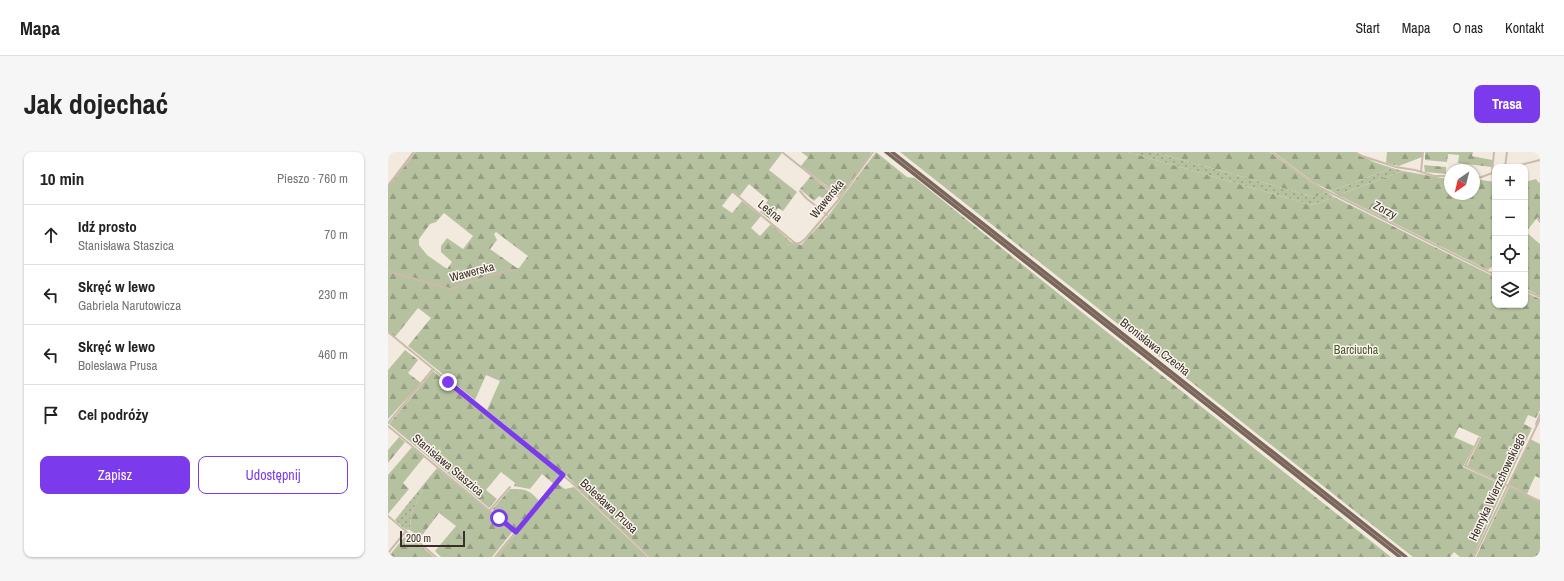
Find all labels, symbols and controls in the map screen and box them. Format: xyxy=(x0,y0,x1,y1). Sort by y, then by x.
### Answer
text: Mapa xyxy=(20,15,60,41)
text: Start xyxy=(1355,19,1380,37)
text: Mapa xyxy=(1402,19,1430,37)
text: O nas xyxy=(1452,19,1483,37)
text: Kontakt xyxy=(1505,19,1544,37)
text: Jak dojechać xyxy=(24,85,168,123)
button: Trasa xyxy=(1474,85,1540,123)
north arrow xyxy=(1444,164,1480,200)
map controls xyxy=(1492,164,1528,308)
button: + xyxy=(1492,164,1528,200)
text: 10 min xyxy=(40,167,84,190)
text: Pieszo · 760 m xyxy=(277,170,348,187)
street label: Wawerska xyxy=(806,176,848,222)
street label: Leśna xyxy=(755,196,786,226)
street label: Zorzy xyxy=(1370,197,1400,223)
button: − xyxy=(1492,200,1528,236)
text: Idź prosto xyxy=(78,216,137,237)
icon: ahead xyxy=(40,224,62,246)
text: 70 m xyxy=(324,226,348,243)
button: locate xyxy=(1492,236,1528,272)
text: Stanisława Staszica xyxy=(78,237,174,254)
street label: Wawerska xyxy=(448,258,497,286)
button: layers xyxy=(1492,272,1528,308)
text: Skręć w lewo xyxy=(78,276,155,297)
icon: left xyxy=(40,284,62,306)
text: 230 m xyxy=(318,286,348,303)
text: Gabriela Narutowicza xyxy=(78,297,181,314)
street label: Bronisława Czecha xyxy=(1117,315,1194,380)
text: Skręć w lewo xyxy=(78,336,155,357)
park label: Barciucha xyxy=(1334,342,1379,358)
icon: left xyxy=(40,344,62,366)
text: 460 m xyxy=(318,346,348,363)
text: Bolesława Prusa xyxy=(78,357,157,374)
route end xyxy=(439,373,457,391)
icon: arrive xyxy=(40,404,62,426)
text: Cel podróży xyxy=(78,404,148,425)
street label: Stanisława Staszica xyxy=(409,430,487,500)
street label: Henryka Wierzchowskiego xyxy=(1465,431,1529,543)
button: Zapisz xyxy=(40,456,190,494)
button: Udostępnij xyxy=(198,456,348,494)
street label: Bolesława Prusa xyxy=(577,475,642,537)
route start xyxy=(490,509,508,527)
scale bar xyxy=(400,529,465,548)
text: 200 m xyxy=(406,531,431,545)

